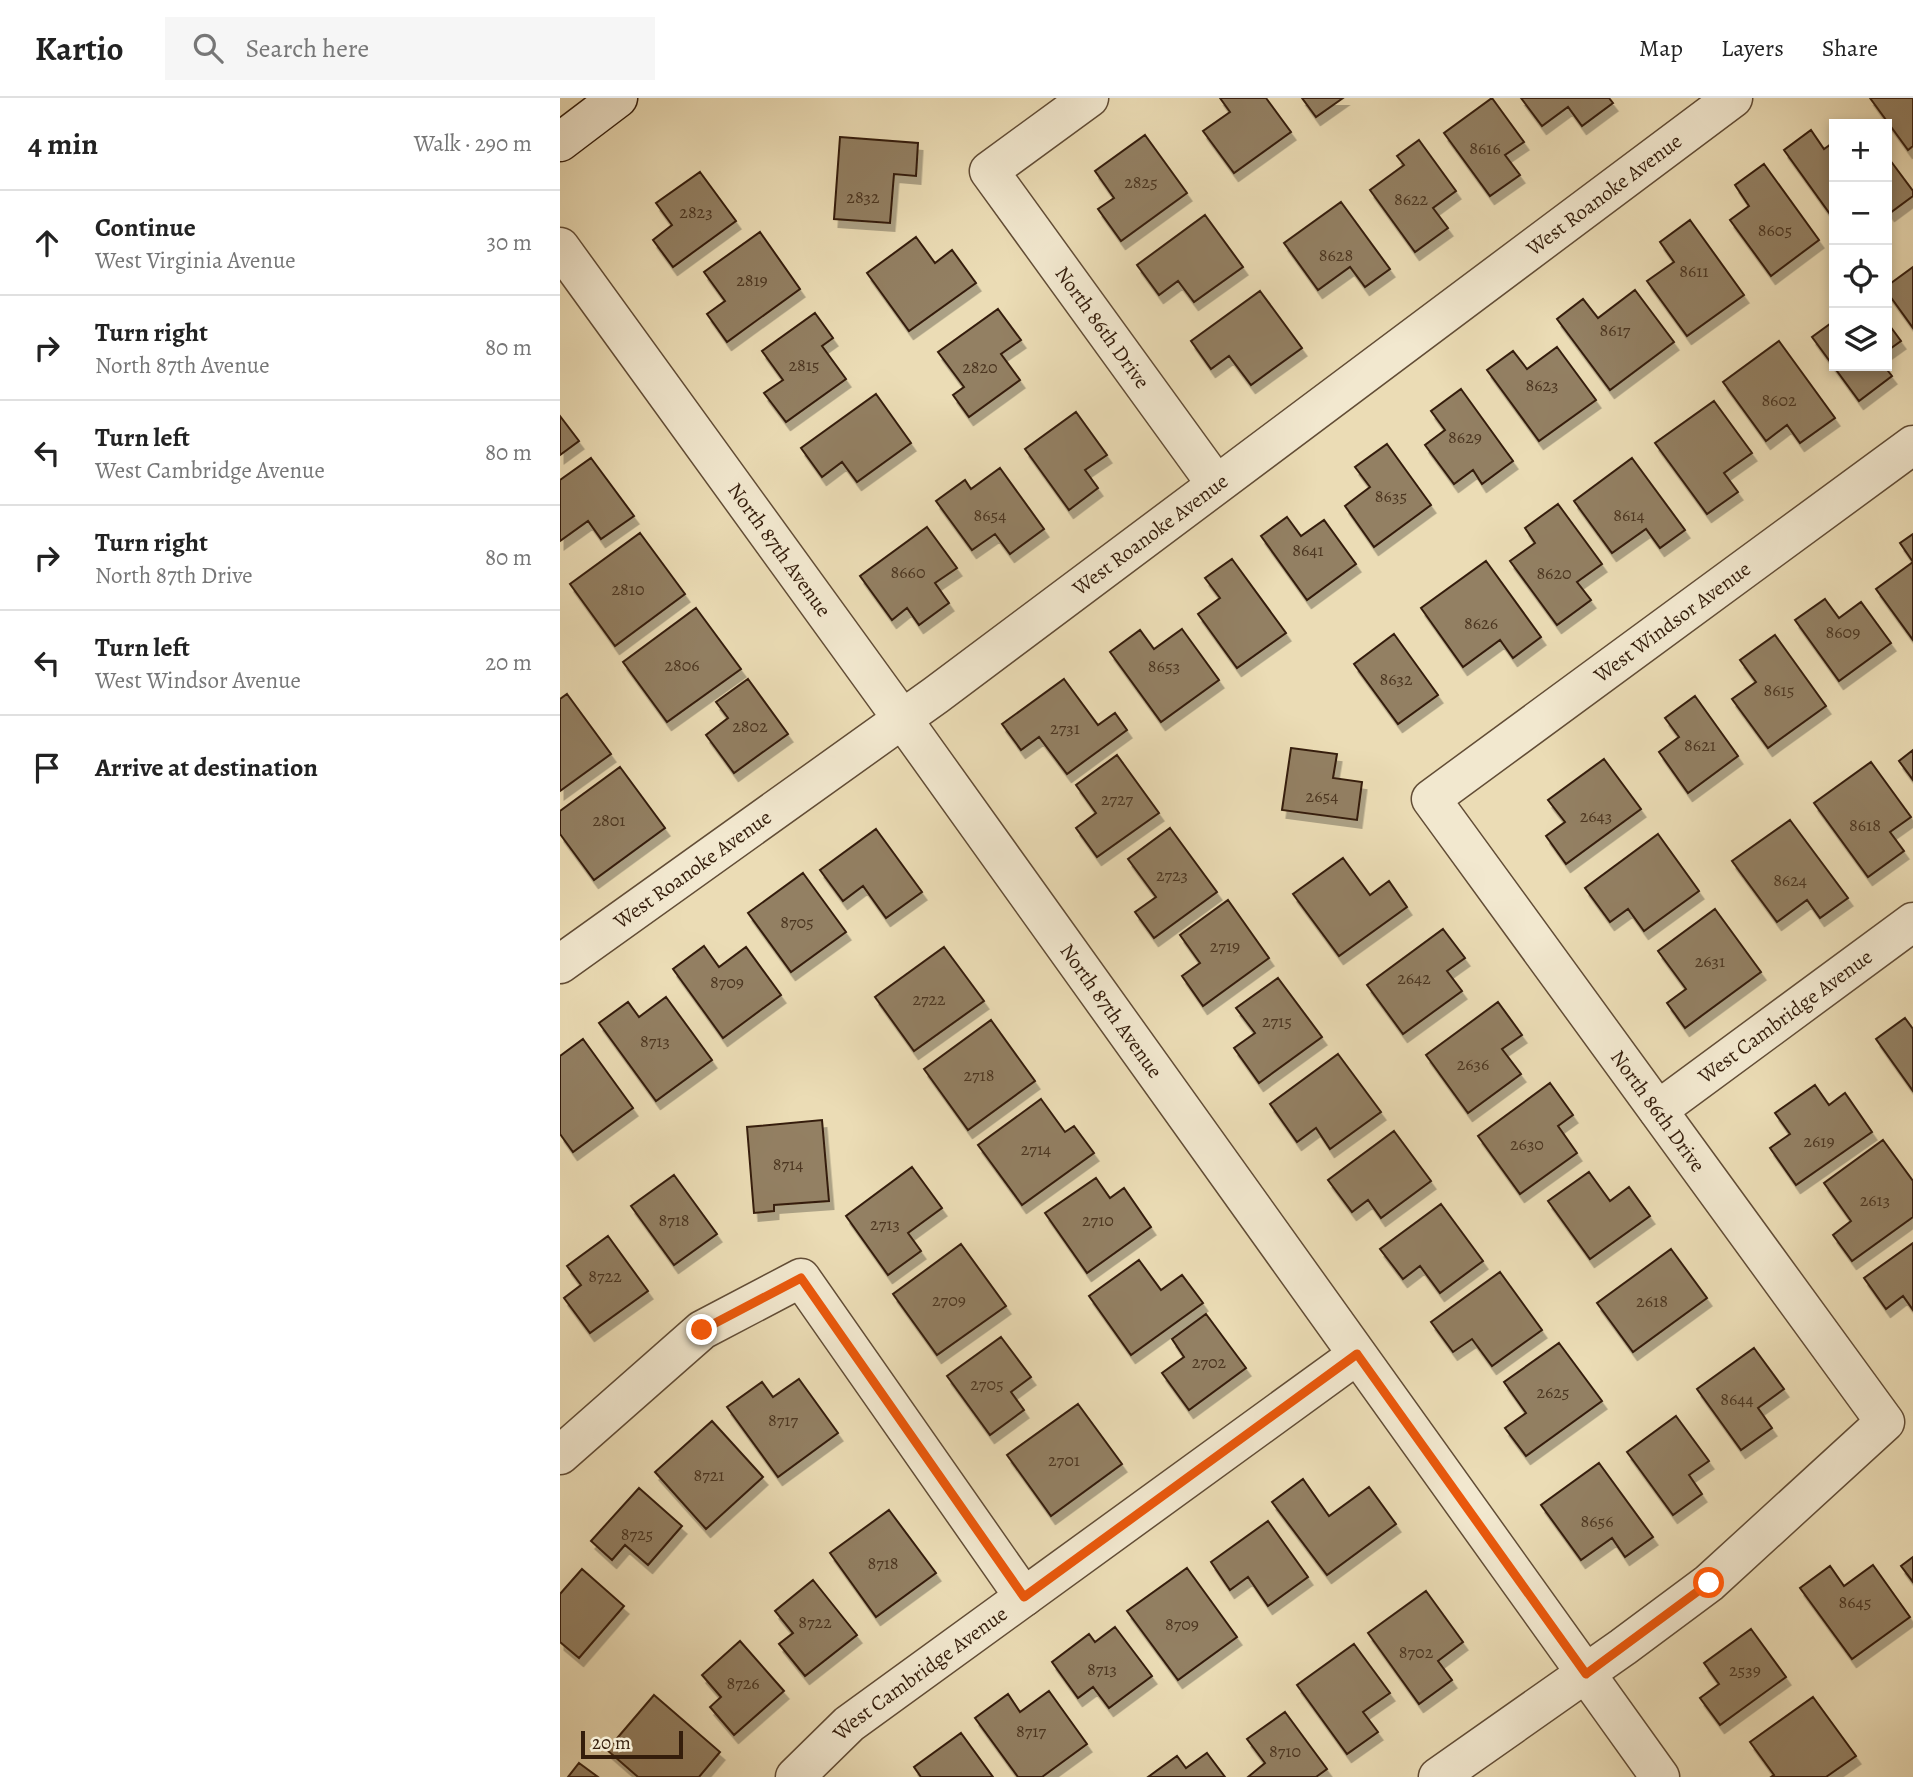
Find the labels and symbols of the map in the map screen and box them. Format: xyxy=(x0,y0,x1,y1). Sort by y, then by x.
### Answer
street label: West Roanoke Avenue xyxy=(1520,127,1688,263)
house number: 8616 xyxy=(1469,136,1501,160)
house number: 2825 xyxy=(1124,170,1158,194)
house number: 2832 xyxy=(846,185,880,209)
house number: 8622 xyxy=(1394,187,1429,211)
house number: 2823 xyxy=(679,200,713,224)
house number: 8605 xyxy=(1758,218,1792,242)
house number: 8628 xyxy=(1319,243,1353,267)
house number: 8611 xyxy=(1679,259,1709,283)
street label: North 86th Drive xyxy=(1049,261,1156,394)
house number: 2819 xyxy=(736,268,768,292)
house number: 8617 xyxy=(1600,318,1631,342)
house number: 2815 xyxy=(788,353,820,377)
house number: 2820 xyxy=(962,355,998,379)
house number: 8623 xyxy=(1525,373,1559,397)
house number: 8602 xyxy=(1761,388,1797,412)
house number: 8629 xyxy=(1448,425,1482,449)
street label: West Roanoke Avenue xyxy=(1066,467,1234,603)
street label: North 87th Avenue xyxy=(721,477,838,623)
house number: 8635 xyxy=(1375,484,1407,508)
house number: 8654 xyxy=(974,503,1006,527)
house number: 8614 xyxy=(1613,503,1645,527)
house number: 8641 xyxy=(1292,538,1324,562)
street label: West Windsor Avenue xyxy=(1587,555,1756,689)
house number: 8660 xyxy=(891,560,925,584)
house number: 8620 xyxy=(1536,561,1572,585)
house number: 2810 xyxy=(611,577,645,601)
house number: 8626 xyxy=(1464,611,1498,635)
house number: 8609 xyxy=(1826,620,1860,644)
house number: 2806 xyxy=(664,653,700,677)
house number: 8653 xyxy=(1148,654,1180,678)
house number: 8632 xyxy=(1379,667,1413,691)
house number: 8615 xyxy=(1764,678,1794,702)
house number: 2802 xyxy=(732,714,768,738)
house number: 2731 xyxy=(1050,716,1080,740)
house number: 8621 xyxy=(1684,733,1716,757)
house number: 2654 xyxy=(1306,784,1338,808)
house number: 2727 xyxy=(1101,787,1134,811)
street label: West Roanoke Avenue xyxy=(607,803,777,936)
house number: 2643 xyxy=(1580,804,1612,828)
house number: 2801 xyxy=(592,808,626,832)
house number: 8618 xyxy=(1849,813,1881,837)
house number: 2723 xyxy=(1156,863,1188,887)
house number: 8624 xyxy=(1773,868,1807,892)
house number: 8705 xyxy=(780,910,814,934)
house number: 2719 xyxy=(1210,934,1240,958)
street label: North 87th Avenue xyxy=(1053,938,1169,1084)
street label: West Cambridge Avenue xyxy=(1692,943,1878,1090)
house number: 2631 xyxy=(1695,949,1725,973)
house number: 2642 xyxy=(1397,966,1431,990)
house number: 8709 xyxy=(710,970,744,994)
house number: 2722 xyxy=(912,987,946,1011)
house number: 2715 xyxy=(1262,1009,1292,1033)
house number: 8713 xyxy=(640,1029,670,1053)
street label: North 86th Drive xyxy=(1604,1044,1712,1178)
house number: 2636 xyxy=(1457,1052,1489,1076)
house number: 2718 xyxy=(964,1063,995,1087)
house number: 2619 xyxy=(1803,1129,1835,1153)
house number: 2630 xyxy=(1510,1132,1544,1156)
house number: 2714 xyxy=(1021,1137,1051,1161)
house number: 8714 xyxy=(773,1152,803,1176)
house number: 2613 xyxy=(1860,1188,1890,1212)
house number: 8718 xyxy=(658,1208,690,1232)
house number: 2710 xyxy=(1082,1208,1114,1232)
house number: 2713 xyxy=(870,1212,900,1236)
house number: 8722 xyxy=(588,1264,622,1288)
house number: 2709 xyxy=(932,1288,966,1312)
house number: 2618 xyxy=(1636,1289,1668,1313)
route end xyxy=(686,1314,717,1345)
house number: 2702 xyxy=(1192,1350,1227,1374)
house number: 2705 xyxy=(970,1372,1004,1396)
house number: 2625 xyxy=(1536,1380,1570,1404)
house number: 8644 xyxy=(1720,1387,1754,1411)
house number: 8717 xyxy=(768,1408,798,1432)
house number: 2701 xyxy=(1048,1448,1080,1472)
house number: 8721 xyxy=(694,1463,725,1487)
house number: 8656 xyxy=(1580,1509,1614,1533)
house number: 8725 xyxy=(621,1522,653,1546)
house number: 8718 xyxy=(867,1551,899,1575)
route start xyxy=(1693,1567,1724,1598)
house number: 8645 xyxy=(1839,1590,1871,1614)
street label: West Cambridge Avenue xyxy=(826,1600,1013,1747)
house number: 8722 xyxy=(798,1610,832,1634)
house number: 8709 xyxy=(1165,1612,1199,1636)
house number: 8702 xyxy=(1399,1640,1434,1664)
house number: 8713 xyxy=(1087,1657,1117,1681)
house number: 2539 xyxy=(1729,1658,1761,1682)
house number: 8726 xyxy=(726,1671,760,1695)
house number: 8717 xyxy=(1016,1719,1046,1743)
scale bar xyxy=(581,1728,682,1760)
house number: 8710 xyxy=(1269,1739,1301,1763)

